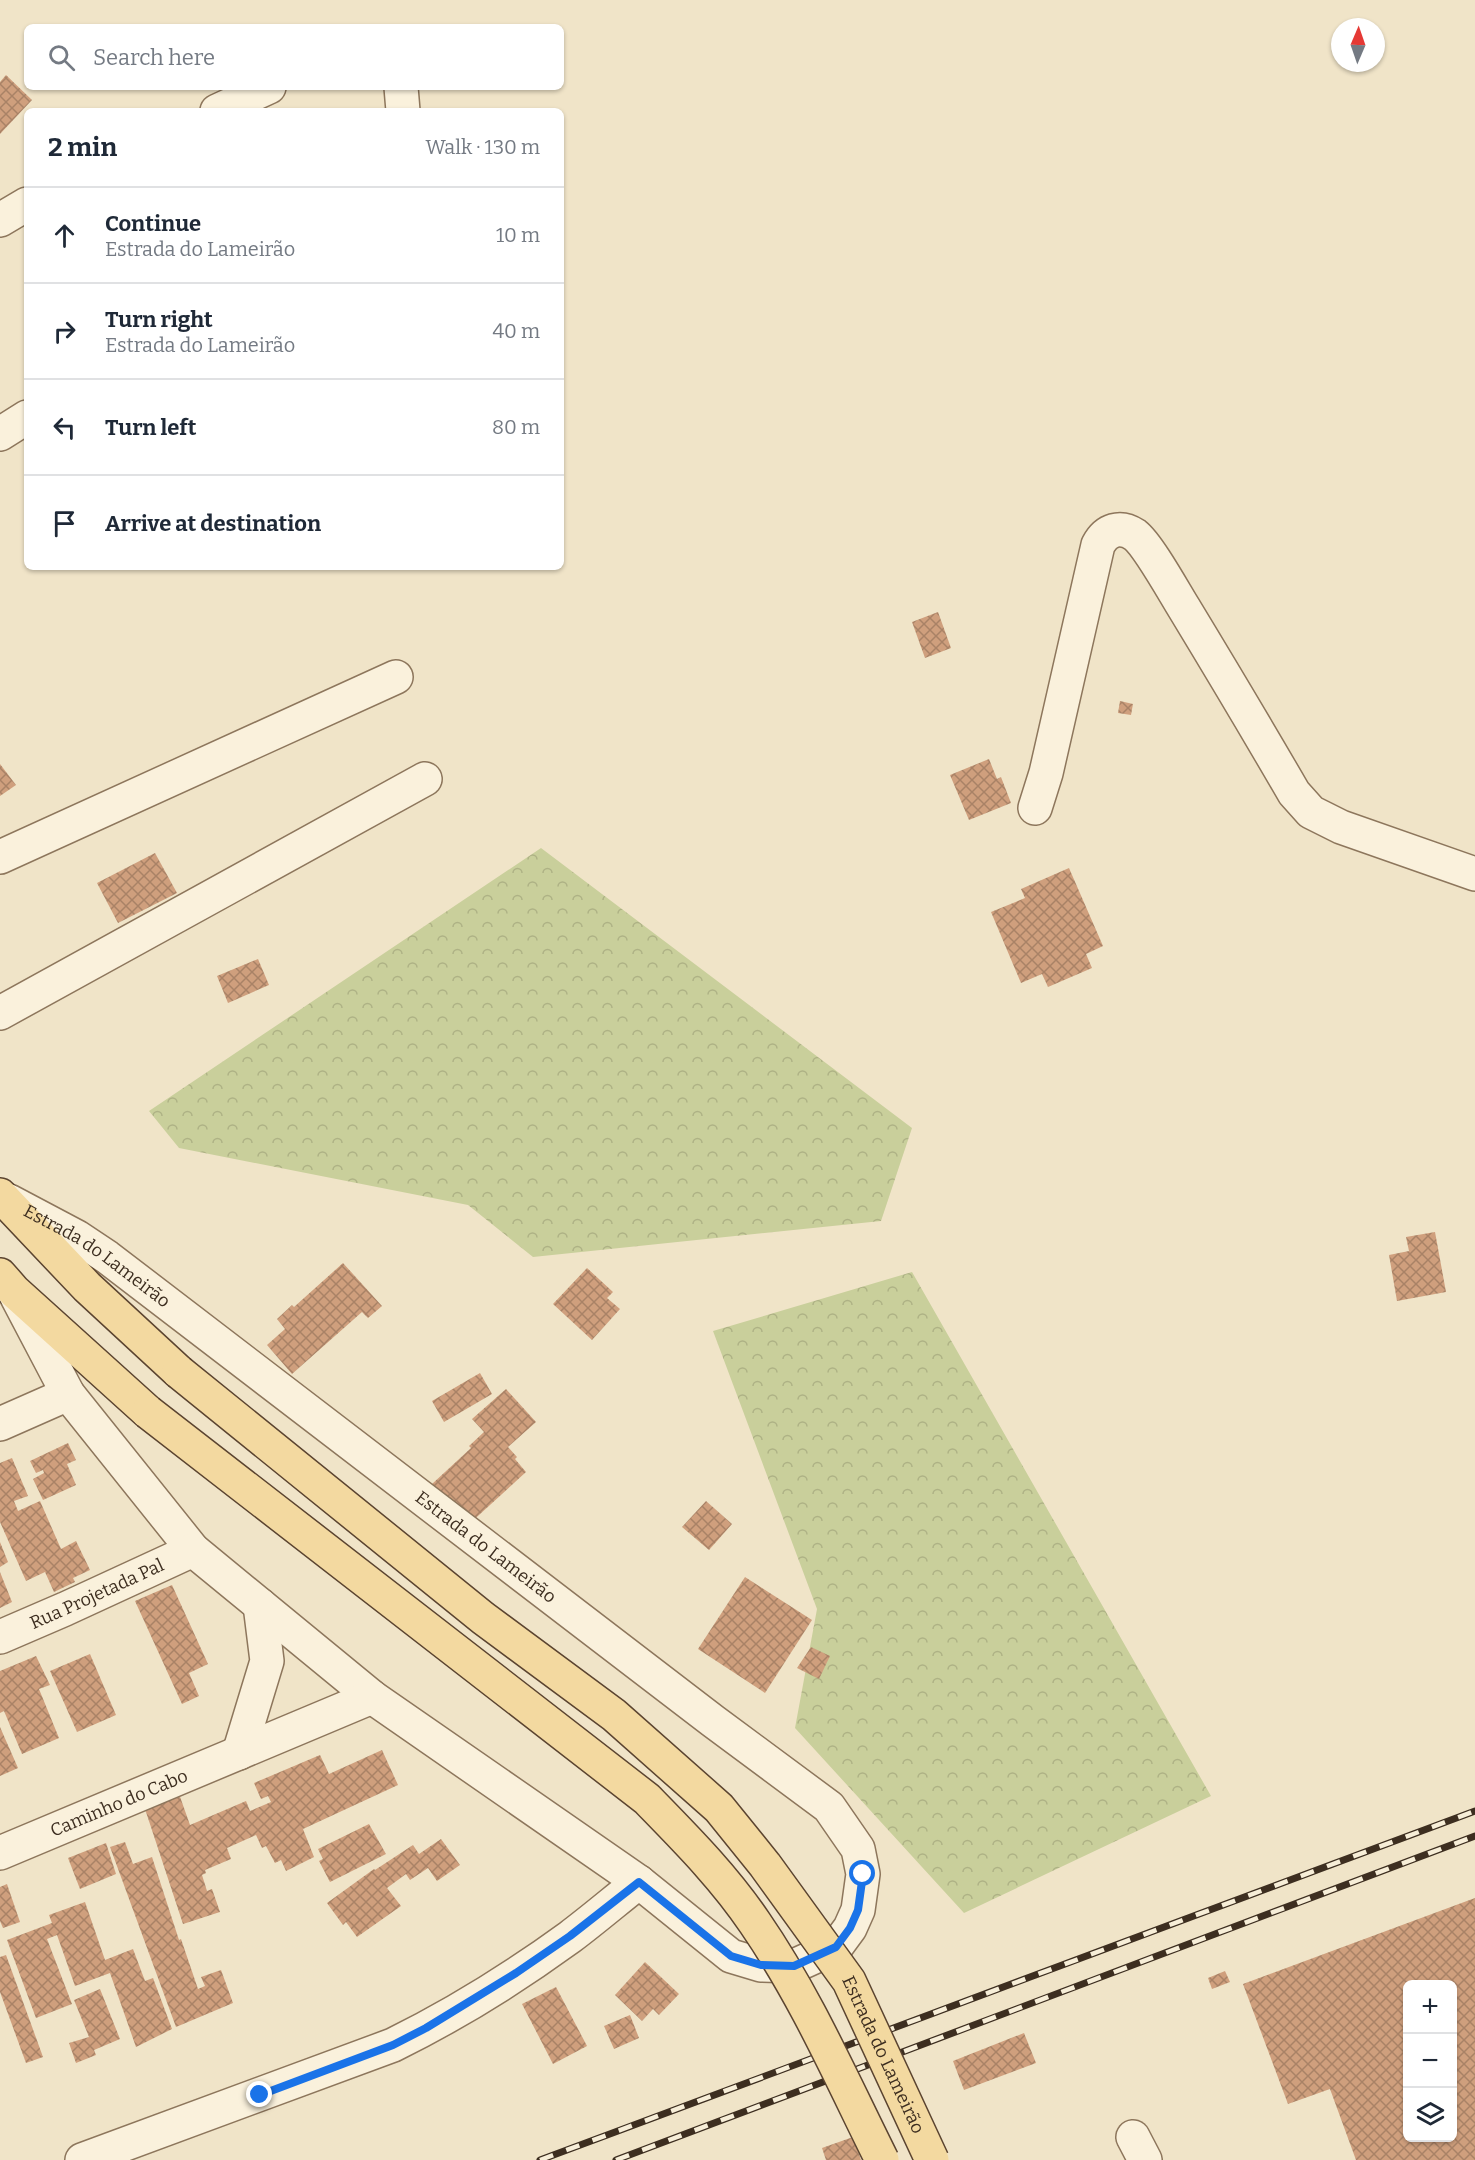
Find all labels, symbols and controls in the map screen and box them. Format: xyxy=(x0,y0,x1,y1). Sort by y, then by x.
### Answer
north arrow xyxy=(1331,18,1385,72)
search box xyxy=(24,24,564,90)
icon: search xyxy=(45,41,78,74)
text: Search here xyxy=(93,44,215,71)
text: 2 min xyxy=(48,132,117,163)
text: Walk · 130 m xyxy=(426,135,540,159)
text: Continue xyxy=(105,210,201,237)
icon: ahead xyxy=(48,219,81,252)
text: 10 m xyxy=(496,223,540,247)
text: Estrada do Lameirão xyxy=(105,237,295,261)
text: Turn right xyxy=(105,306,213,333)
icon: right xyxy=(48,315,81,348)
text: 40 m xyxy=(492,319,540,343)
text: Estrada do Lameirão xyxy=(105,333,295,357)
icon: left xyxy=(48,411,81,444)
text: Turn left xyxy=(105,414,197,441)
text: 80 m xyxy=(492,415,540,439)
icon: arrive xyxy=(48,507,81,540)
text: Arrive at destination xyxy=(105,510,321,537)
street label: Estrada do Lameirão xyxy=(20,1200,175,1312)
street label: Estrada do Lameirão xyxy=(411,1486,560,1608)
street label: Rua Projetada Pal xyxy=(27,1554,167,1634)
street label: Caminho do Cabo xyxy=(47,1765,191,1842)
route start xyxy=(849,1860,875,1886)
street label: Estrada do Lameirão xyxy=(837,1972,929,2137)
map controls xyxy=(1403,1980,1457,2142)
button: + xyxy=(1403,1980,1457,2034)
button: − xyxy=(1403,2034,1457,2088)
route end xyxy=(246,2081,272,2107)
button: layers xyxy=(1403,2088,1457,2142)

